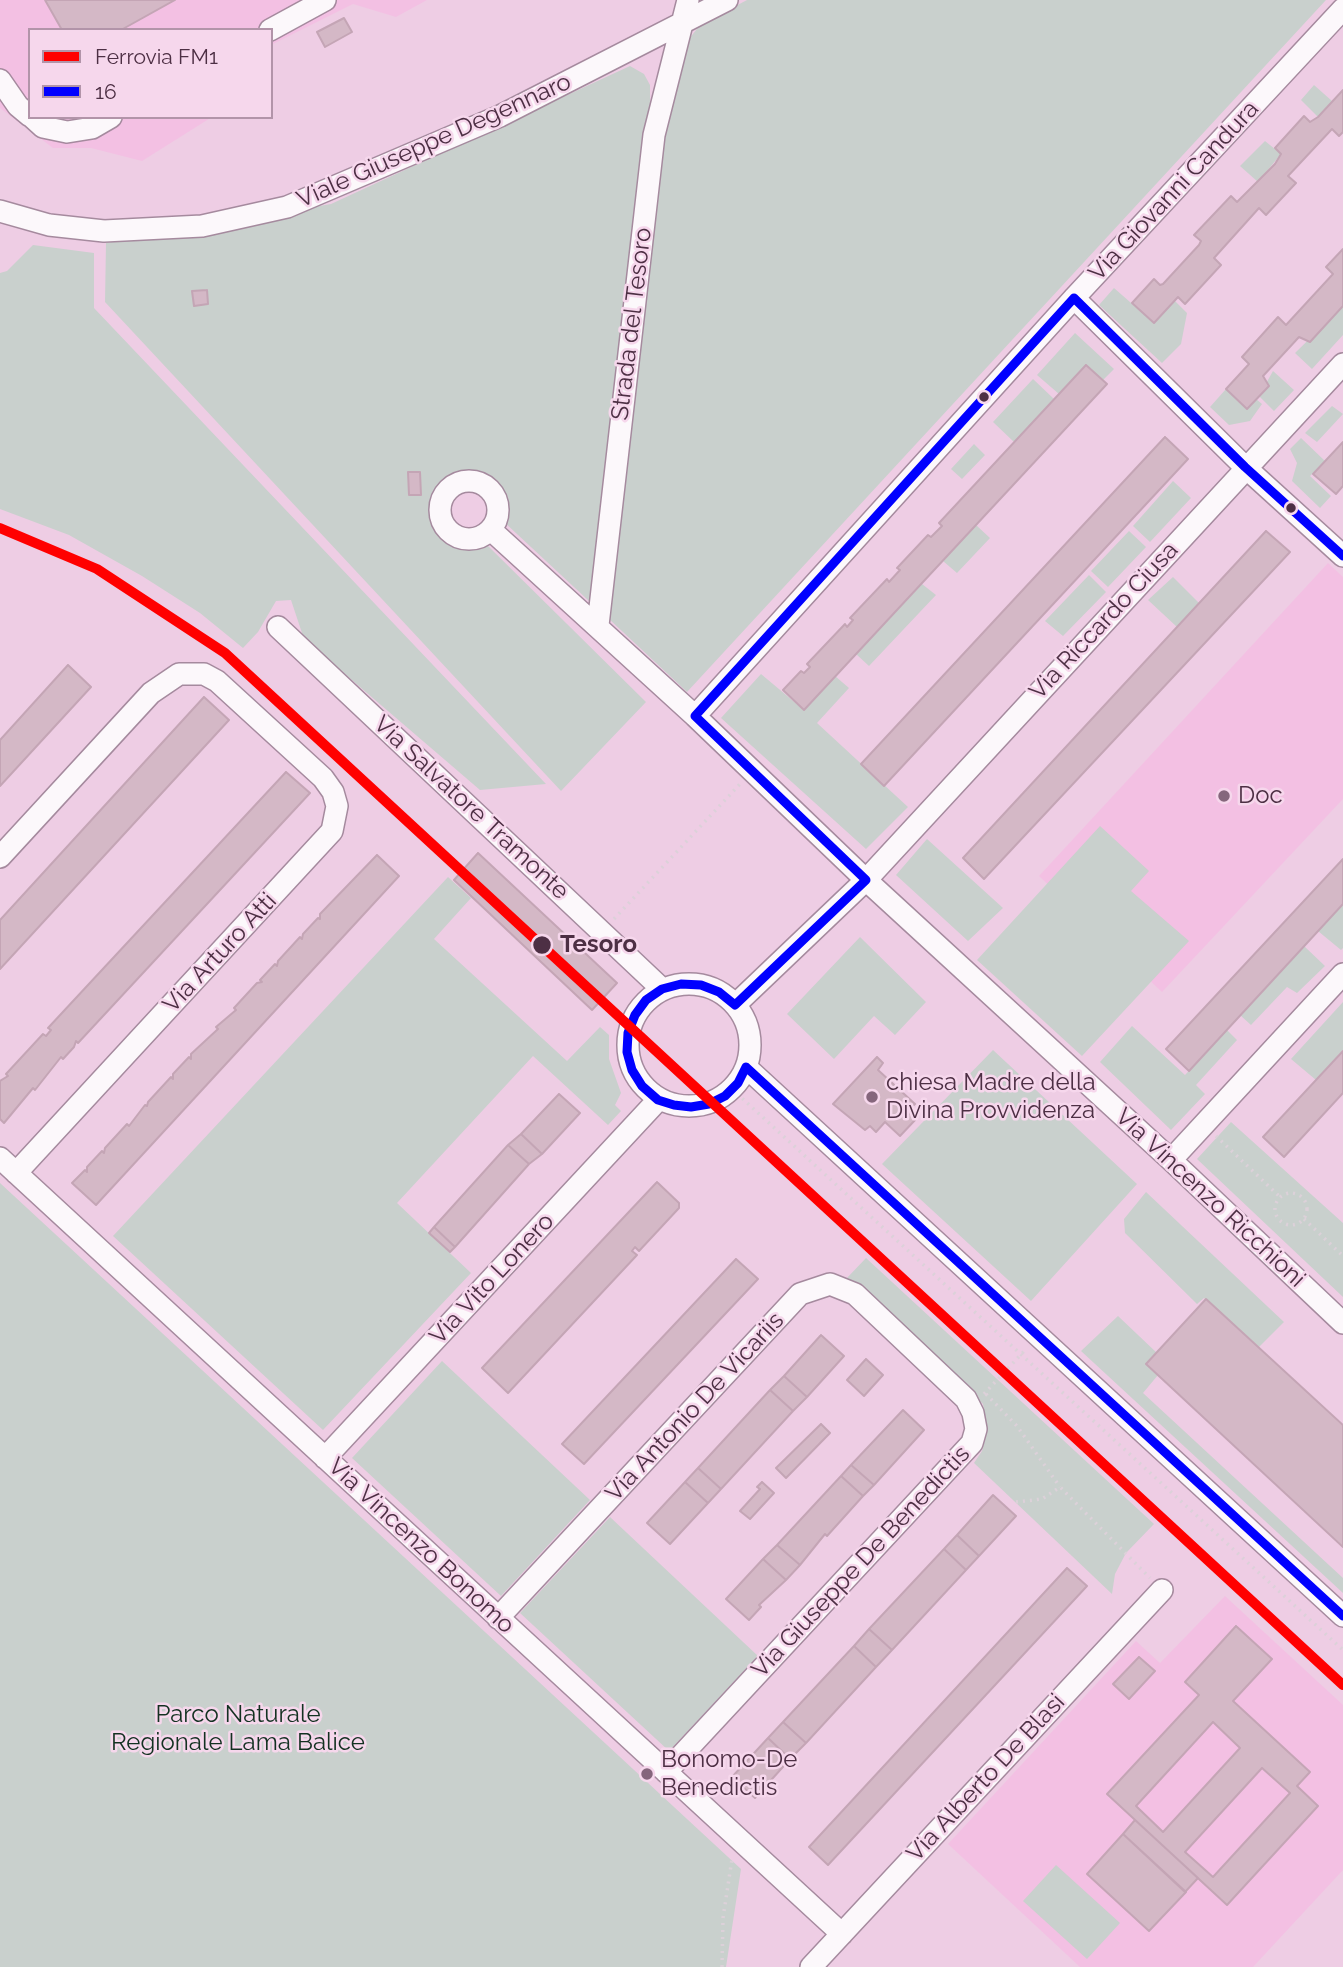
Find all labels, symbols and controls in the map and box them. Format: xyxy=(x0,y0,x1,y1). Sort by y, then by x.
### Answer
legend xyxy=(28,28,273,119)
text: Ferrovia FM1 xyxy=(95,44,218,69)
street label: Viale Giuseppe Degennaro xyxy=(292,67,576,215)
text: 16 xyxy=(95,79,117,104)
street label: Via Giovanni Candura xyxy=(1083,95,1265,287)
street label: Strada del Tesoro xyxy=(606,226,658,422)
unlabelled marker xyxy=(977,390,991,404)
unlabelled marker xyxy=(1284,501,1298,515)
street label: Via Riccardo Ciusa xyxy=(1024,536,1184,706)
street label: Via Salvatore Tramonte xyxy=(367,710,575,906)
place label: Doc xyxy=(1238,782,1283,810)
marker: Doc xyxy=(1216,788,1232,804)
street label: Via Arturo Atti xyxy=(157,887,283,1019)
place label: Tesoro xyxy=(560,931,637,959)
marker: Tesoro xyxy=(531,934,553,956)
place label: chiesa Madre della Divina Provvidenza xyxy=(886,1069,1096,1125)
marker: chiesa Madre della Divina Provvidenza xyxy=(864,1089,880,1105)
street label: Via Vincenzo Ricchioni xyxy=(1109,1103,1311,1293)
street label: Via Vito Lonero xyxy=(424,1207,560,1351)
street label: Via Antonio De Vicariis xyxy=(600,1306,790,1508)
street label: Via Giuseppe De Benedictis xyxy=(746,1440,976,1684)
street label: Via Vincenzo Bonomo xyxy=(322,1452,520,1640)
street label: Via Alberto De Blasi xyxy=(901,1688,1071,1868)
park label: Parco Naturale Regionale Lama Balice xyxy=(111,1701,365,1757)
place label: Bonomo-De Benedictis xyxy=(661,1746,797,1802)
marker: Bonomo-De Benedictis xyxy=(639,1766,655,1782)

